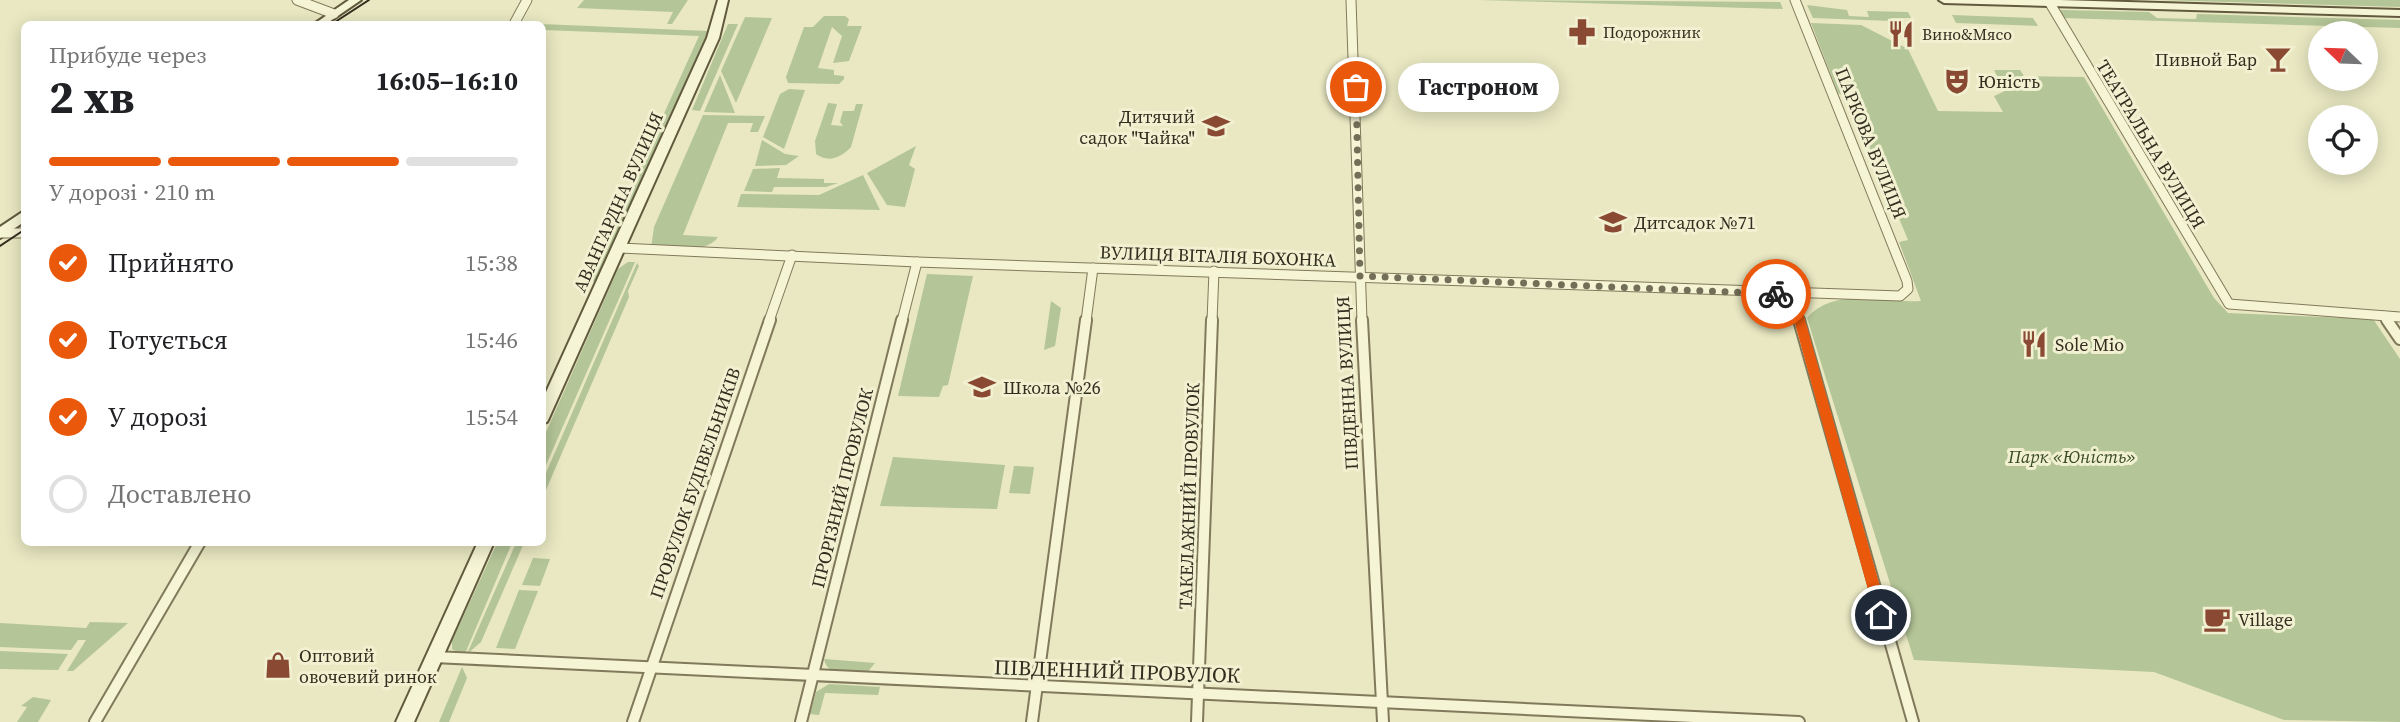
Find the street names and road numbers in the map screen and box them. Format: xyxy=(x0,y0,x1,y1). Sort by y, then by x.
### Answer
street label: ТЕАТРАЛЬНА ВУЛИЦЯ xyxy=(2091,55,2211,233)
street label: ПАРКОВА ВУЛИЦЯ xyxy=(1829,64,1913,222)
street label: АВАНГАРДНА ВУЛИЦЯ xyxy=(567,108,669,296)
street label: ВУЛИЦЯ ВІТАЛІЯ БОХОНКА xyxy=(1099,239,1337,273)
street label: ПІВДЕННА ВУЛИЦЯ xyxy=(1330,296,1364,470)
street label: ПРОВУЛОК БУДІВЕЛЬНИКІВ xyxy=(644,364,746,602)
street label: ТАКЕЛАЖНИЙ ПРОВУЛОК xyxy=(1173,382,1205,610)
street label: ПРОРІЗНИЙ ПРОВУЛОК xyxy=(805,385,879,591)
street label: ПІВДЕННИЙ ПРОВУЛОК xyxy=(993,652,1241,690)

